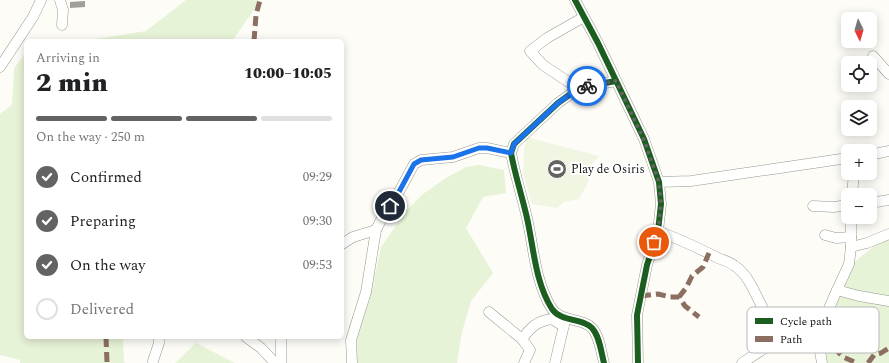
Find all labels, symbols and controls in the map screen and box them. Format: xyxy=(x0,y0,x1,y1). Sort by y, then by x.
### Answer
north arrow xyxy=(841,12,877,48)
map controls xyxy=(841,12,877,224)
text: Arriving in xyxy=(36,48,100,68)
button: locate xyxy=(841,56,877,92)
text: 10:00–10:05 xyxy=(244,62,332,85)
text: 2 min xyxy=(36,63,108,103)
courier xyxy=(567,66,607,106)
icon: bike xyxy=(576,75,598,97)
button: layers xyxy=(841,100,877,136)
text: On the way · 250 m xyxy=(36,127,145,147)
button: + xyxy=(841,144,877,180)
sports icon: Play de Osiris xyxy=(546,158,568,180)
place label: Play de Osiris xyxy=(571,160,645,179)
icon: check xyxy=(36,166,58,188)
text: Confirmed xyxy=(70,166,142,189)
text: 09:29 xyxy=(303,167,332,187)
button: − xyxy=(841,188,877,224)
pin xyxy=(373,189,407,223)
icon: home xyxy=(379,195,401,217)
icon: check xyxy=(36,210,58,232)
text: Preparing xyxy=(70,210,136,233)
text: 09:30 xyxy=(303,211,332,231)
pin xyxy=(637,225,671,259)
icon: bag xyxy=(643,231,665,253)
icon: check xyxy=(36,254,58,276)
text: On the way xyxy=(70,254,145,277)
text: 09:53 xyxy=(303,255,332,275)
text: Delivered xyxy=(70,298,134,321)
legend xyxy=(747,307,879,353)
text: Cycle path xyxy=(780,313,832,330)
text: Path xyxy=(780,331,802,348)

